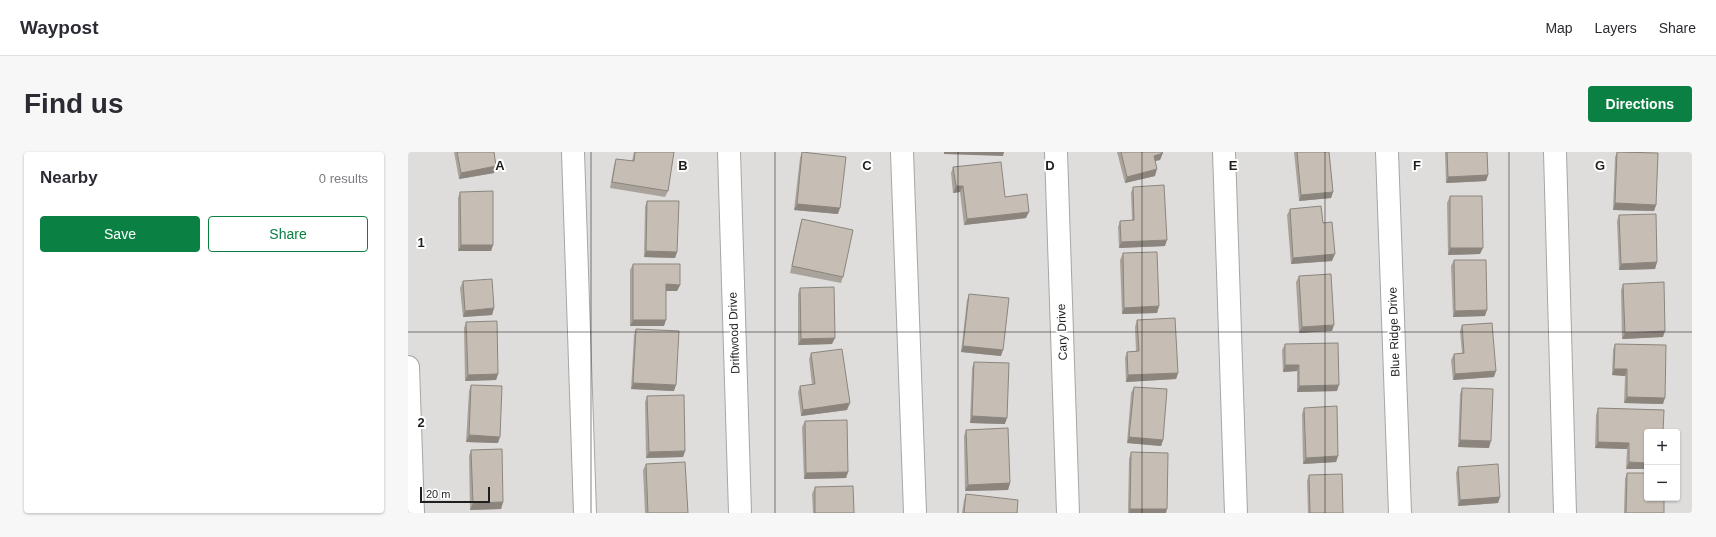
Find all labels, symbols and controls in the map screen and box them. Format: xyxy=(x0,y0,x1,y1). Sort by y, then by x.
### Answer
text: Waypost xyxy=(20,17,98,38)
text: Map xyxy=(1545,20,1573,36)
text: Layers xyxy=(1595,20,1637,36)
text: Share xyxy=(1659,20,1696,36)
button: Directions xyxy=(1588,86,1692,122)
text: Find us xyxy=(24,88,124,119)
text: A xyxy=(495,158,505,173)
text: B xyxy=(678,158,688,173)
text: C xyxy=(862,158,872,173)
text: D xyxy=(1045,158,1055,173)
text: E xyxy=(1229,158,1238,173)
text: F xyxy=(1413,158,1421,173)
text: G xyxy=(1595,158,1605,173)
text: Nearby xyxy=(40,168,98,187)
text: 0 results xyxy=(319,171,368,186)
button: Save xyxy=(40,216,200,252)
button: Share xyxy=(208,216,368,252)
text: 1 xyxy=(417,235,425,250)
street label: Blue Ridge Drive xyxy=(1385,286,1403,377)
street label: Driftwood Drive xyxy=(726,291,742,374)
street label: Cary Drive xyxy=(1054,303,1070,361)
text: 2 xyxy=(417,415,425,430)
map controls xyxy=(1644,429,1680,501)
button: + xyxy=(1644,429,1680,465)
button: − xyxy=(1644,465,1680,501)
scale bar xyxy=(420,485,490,504)
text: 20 m xyxy=(426,488,450,500)

